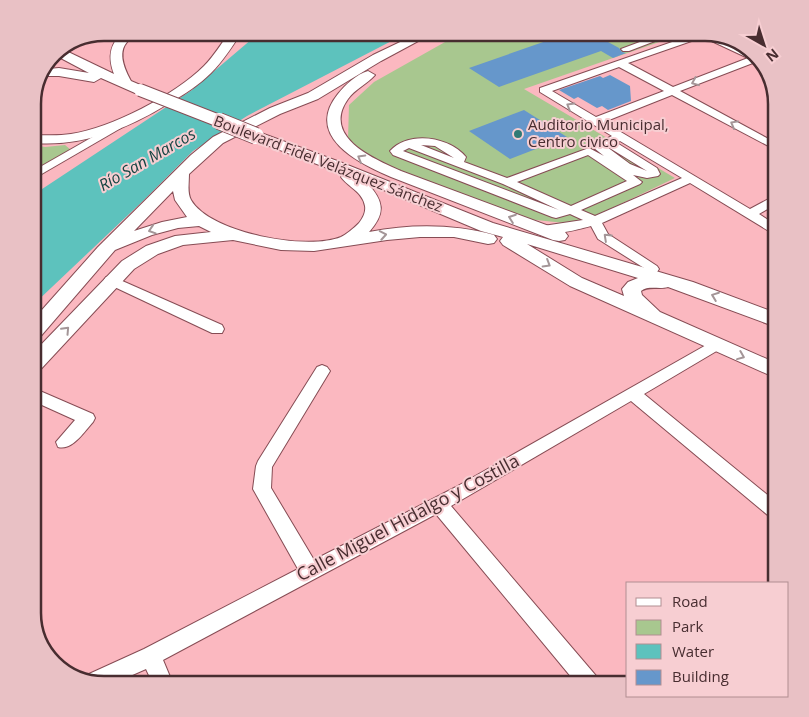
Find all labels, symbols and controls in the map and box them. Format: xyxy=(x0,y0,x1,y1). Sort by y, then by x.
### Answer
north arrow xyxy=(739,20,789,70)
text: N xyxy=(762,45,783,66)
one-way arrow xyxy=(692,76,700,86)
one-way arrow xyxy=(567,102,576,112)
street label: Boulevard Fidel Velázquez Sánchez xyxy=(211,110,446,216)
place label: Auditorio Municipal, Centro civico xyxy=(528,114,669,151)
one-way arrow xyxy=(730,120,739,130)
water label: Río San Marcos xyxy=(94,122,200,196)
marker: Auditorio Municipal, Centro civico xyxy=(512,128,524,140)
one-way arrow xyxy=(357,154,366,164)
one-way arrow xyxy=(508,214,516,224)
one-way arrow xyxy=(149,224,157,234)
one-way arrow xyxy=(379,231,388,241)
one-way arrow xyxy=(604,234,613,243)
one-way arrow xyxy=(541,258,550,268)
one-way arrow xyxy=(711,292,719,302)
one-way arrow xyxy=(60,326,69,335)
one-way arrow xyxy=(736,350,745,361)
street label: Calle Miguel Hidalgo y Costilla xyxy=(292,448,523,586)
legend xyxy=(626,582,789,697)
text: Road xyxy=(672,591,708,611)
text: Park xyxy=(672,616,703,636)
text: Water xyxy=(672,641,714,661)
text: Building xyxy=(672,666,729,686)

